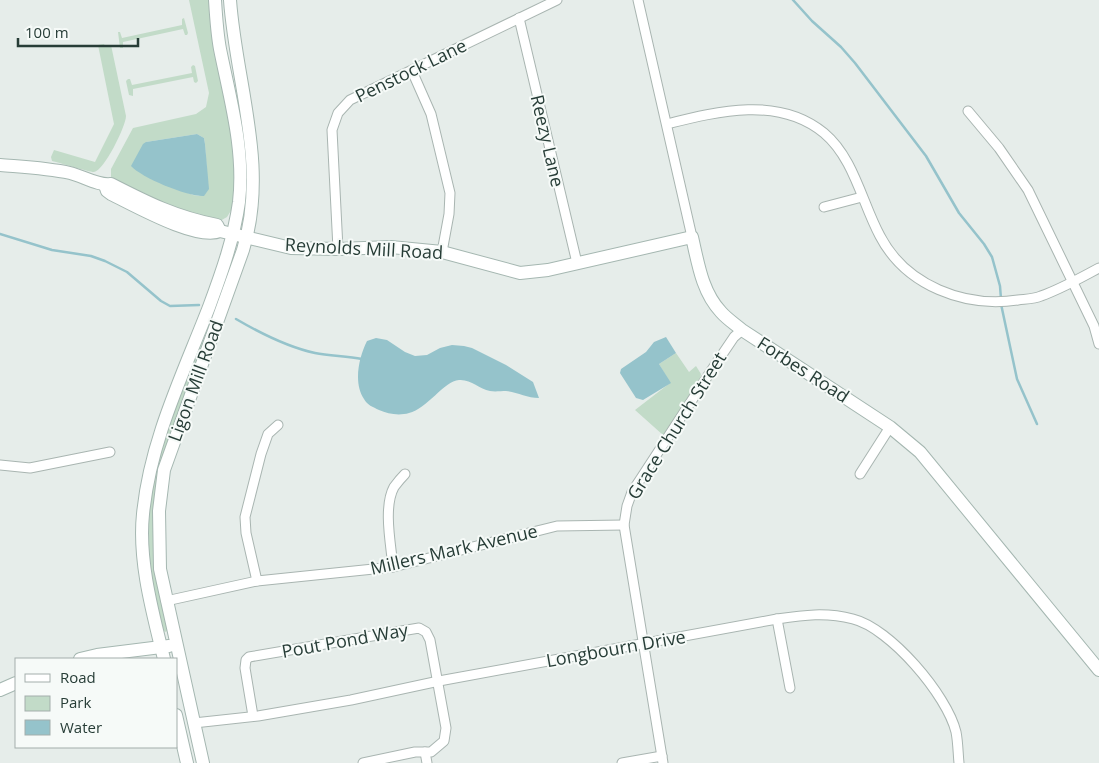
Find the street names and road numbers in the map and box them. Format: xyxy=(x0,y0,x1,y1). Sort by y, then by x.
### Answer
street label: Penstock Lane xyxy=(351,33,470,107)
street label: Reezy Lane xyxy=(526,92,570,189)
street label: Reynolds Mill Road xyxy=(284,232,444,264)
street label: Ligon Mill Road xyxy=(162,317,228,445)
street label: Forbes Road xyxy=(753,331,854,408)
street label: Grace Church Street xyxy=(621,347,731,504)
street label: Millers Mark Avenue xyxy=(368,518,540,580)
street label: Pout Pond Way xyxy=(280,617,411,663)
street label: Longbourn Drive xyxy=(544,624,687,672)

